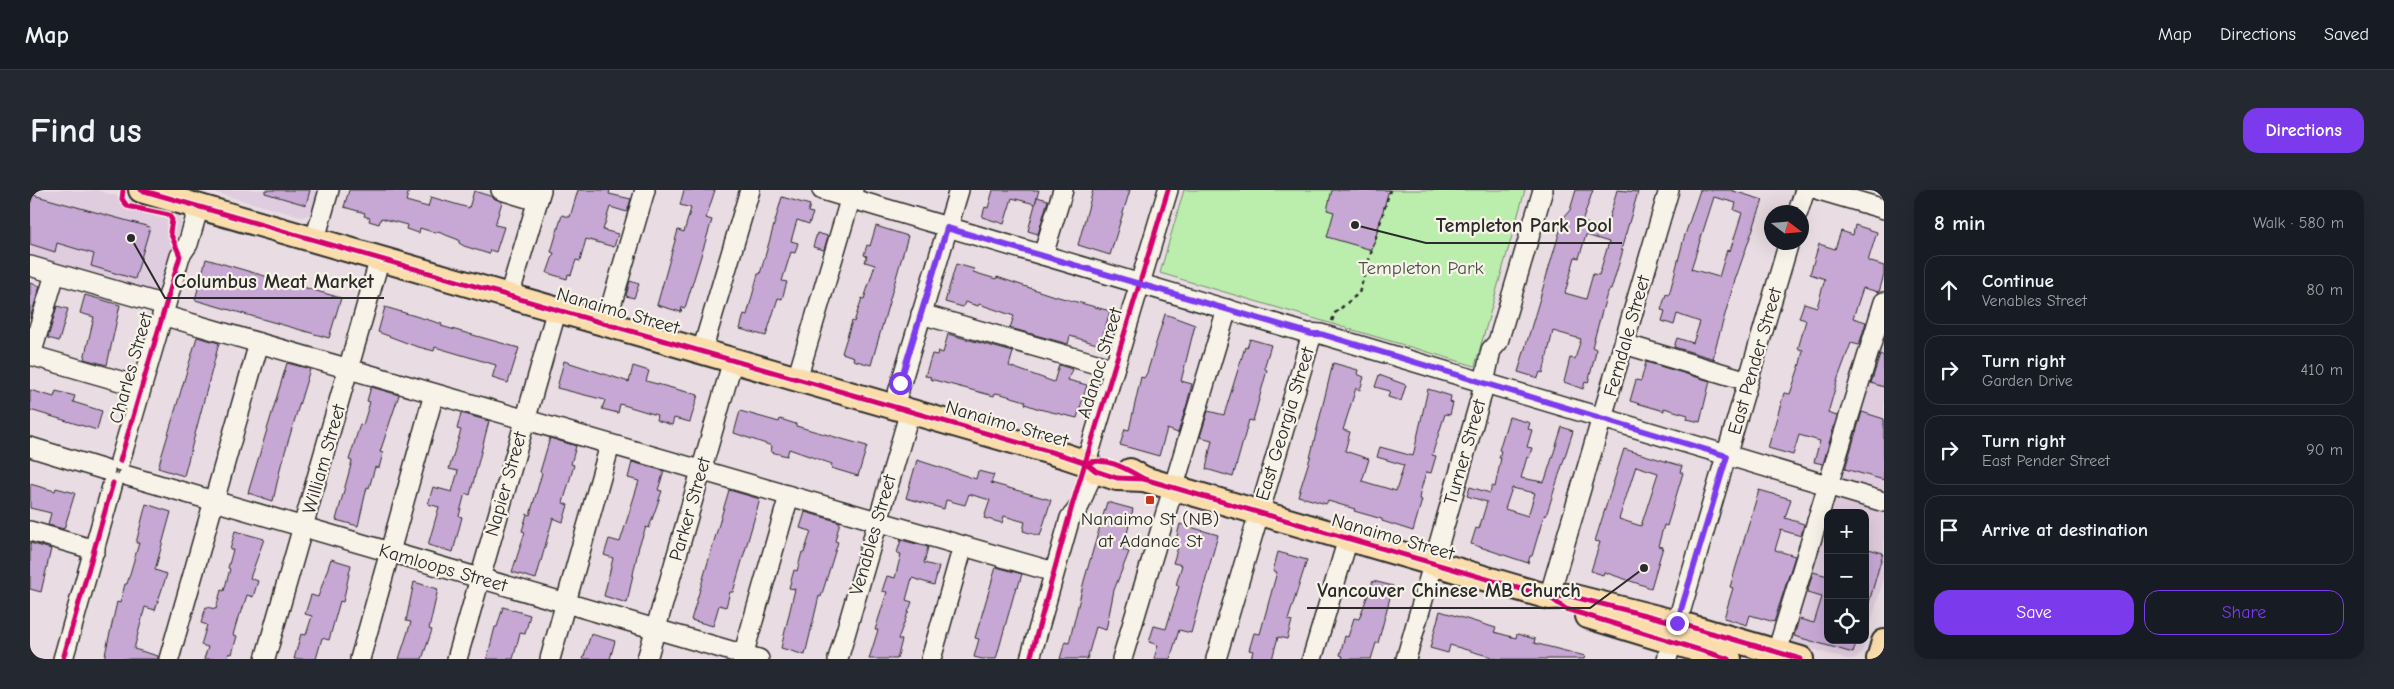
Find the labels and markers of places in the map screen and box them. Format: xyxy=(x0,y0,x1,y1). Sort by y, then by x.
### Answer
callout: Templeton Park Pool xyxy=(1426,208,1622,243)
callout: Columbus Meat Market xyxy=(165,263,384,298)
marker: Nanaimo St (NB) at Adanac St xyxy=(1144,494,1156,506)
place label: Nanaimo St (NB) at Adanac St xyxy=(1081,508,1219,552)
callout: Vancouver Chinese MB Church xyxy=(1307,573,1590,608)

